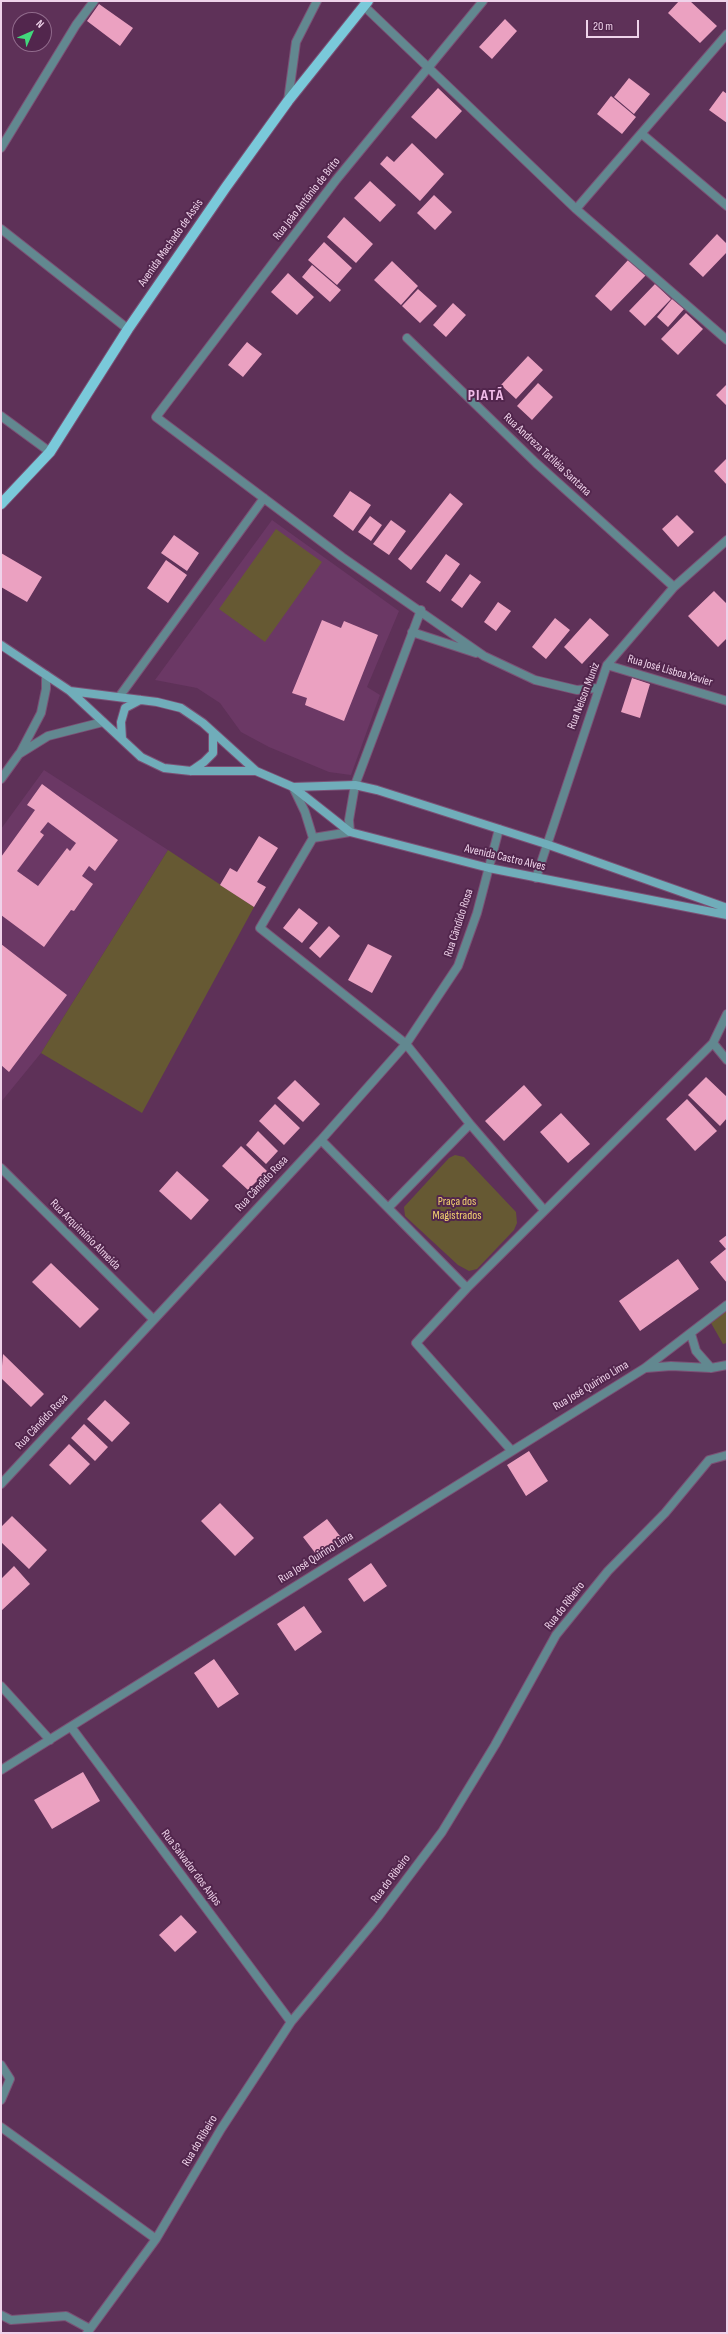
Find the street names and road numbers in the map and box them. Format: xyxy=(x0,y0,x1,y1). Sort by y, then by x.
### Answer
street label: Rua João Antônio de Brito xyxy=(270,155,344,243)
street label: Avenida Machado de Assis xyxy=(135,197,207,289)
street label: Rua Andreza Tatiléia Santana xyxy=(500,411,594,499)
street label: Rua José Lisboa Xavier xyxy=(626,652,714,690)
street label: Rua Nelson Muniz xyxy=(565,661,603,731)
street label: Avenida Castro Alves xyxy=(463,842,547,874)
street label: Rua Cândido Rosa xyxy=(441,887,477,959)
street label: Rua Cândido Rosa xyxy=(233,1153,291,1215)
street label: Rua Arquimínio Almeida xyxy=(47,1197,123,1273)
street label: Rua José Quirino Lima xyxy=(551,1358,631,1414)
street label: Rua Cândido Rosa xyxy=(13,1391,71,1453)
street label: Rua José Quirino Lima xyxy=(276,1529,356,1587)
street label: Rua do Ribeiro xyxy=(542,1579,588,1633)
street label: Rua Salvador dos Anjos xyxy=(158,1827,224,1909)
street label: Rua do Ribeiro xyxy=(368,1852,414,1906)
street label: Rua do Ribeiro xyxy=(179,2113,221,2169)

